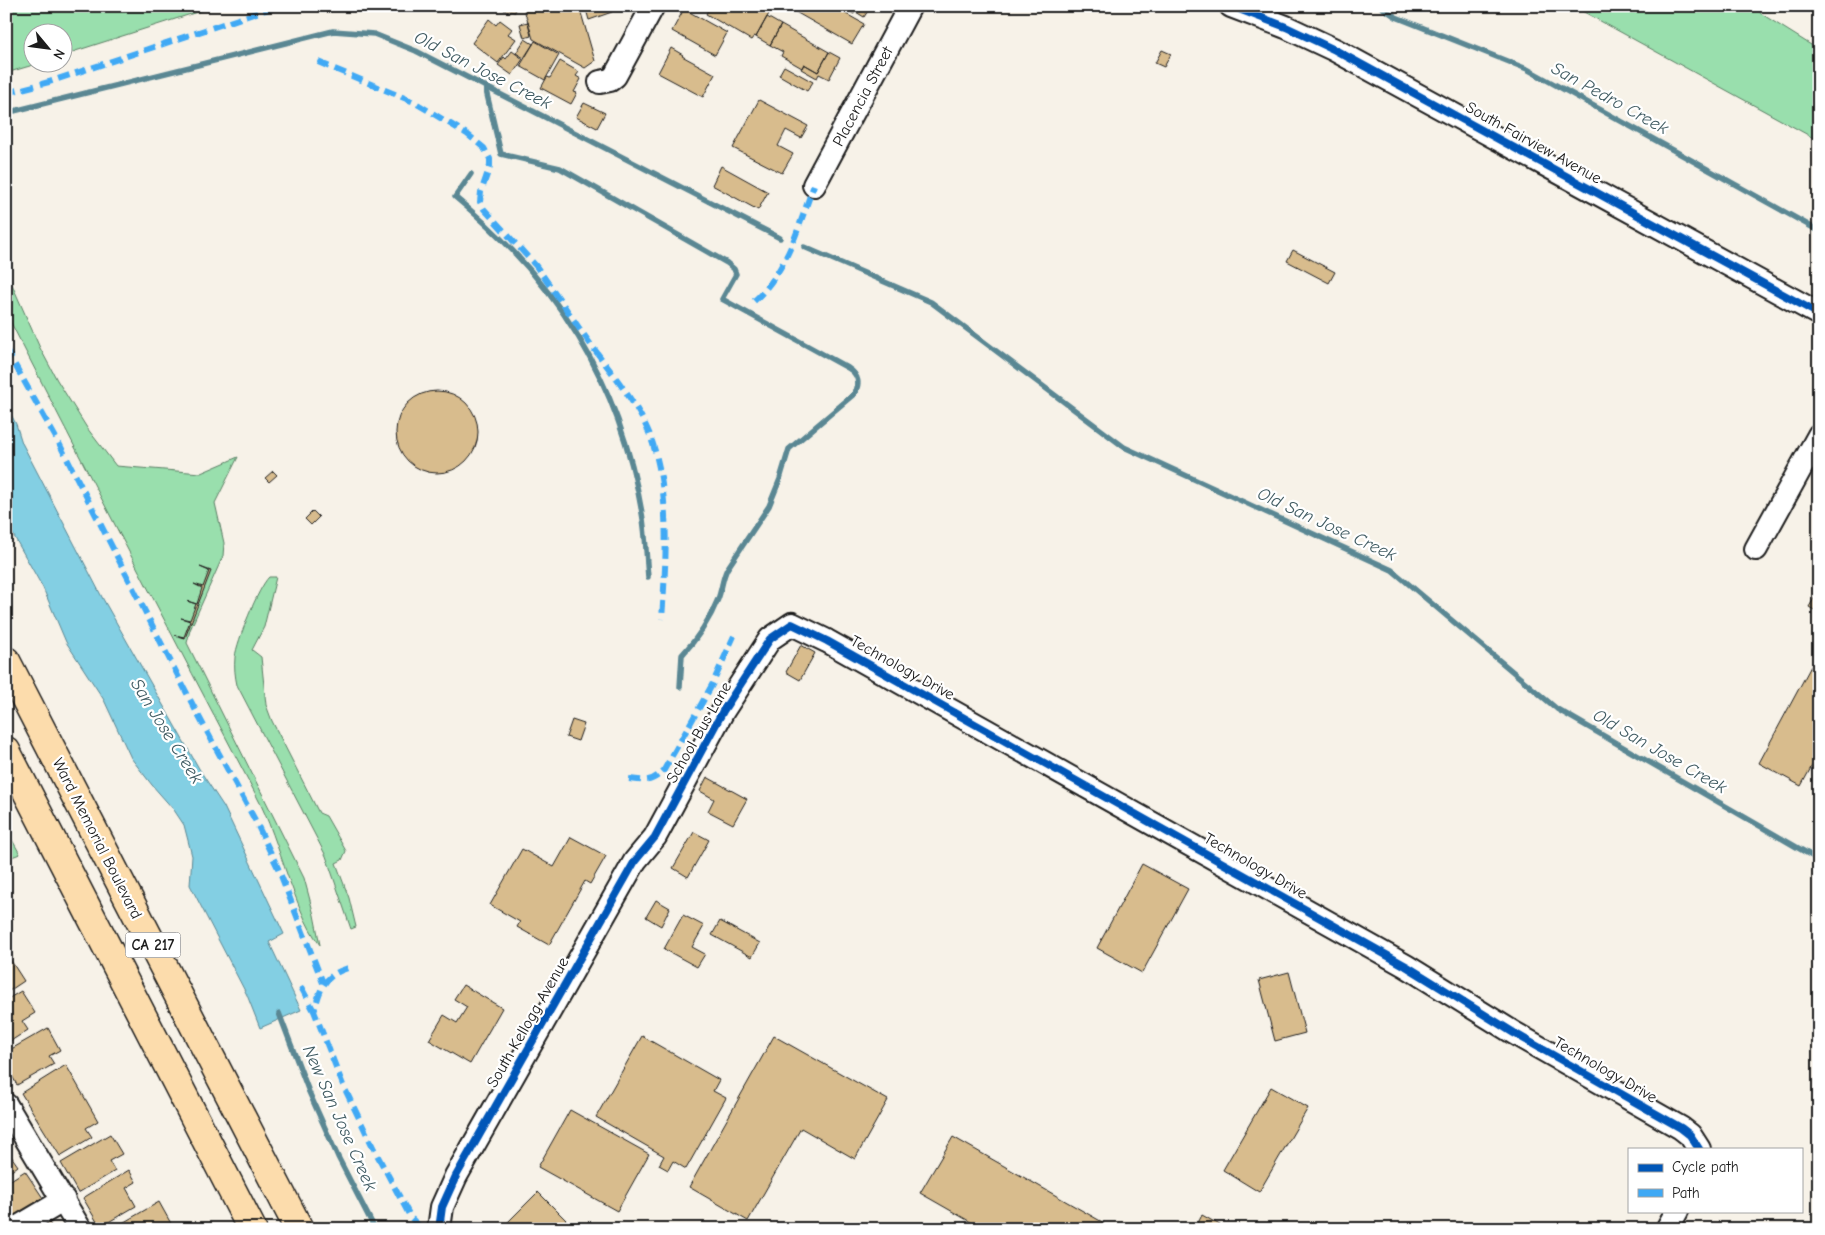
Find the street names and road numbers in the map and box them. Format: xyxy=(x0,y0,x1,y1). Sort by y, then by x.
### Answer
street label: Placencia Street xyxy=(829,43,897,149)
street label: South Fairview Avenue xyxy=(1462,98,1605,188)
street label: Technology Drive xyxy=(847,632,958,704)
street label: School Bus Lane xyxy=(663,679,735,786)
street label: Ward Memorial Boulevard xyxy=(49,755,146,922)
street label: Technology Drive xyxy=(1201,829,1310,903)
road number: CA 217 xyxy=(126,932,180,958)
street label: South Kellogg Avenue xyxy=(483,954,573,1091)
street label: Technology Drive xyxy=(1551,1033,1660,1107)

